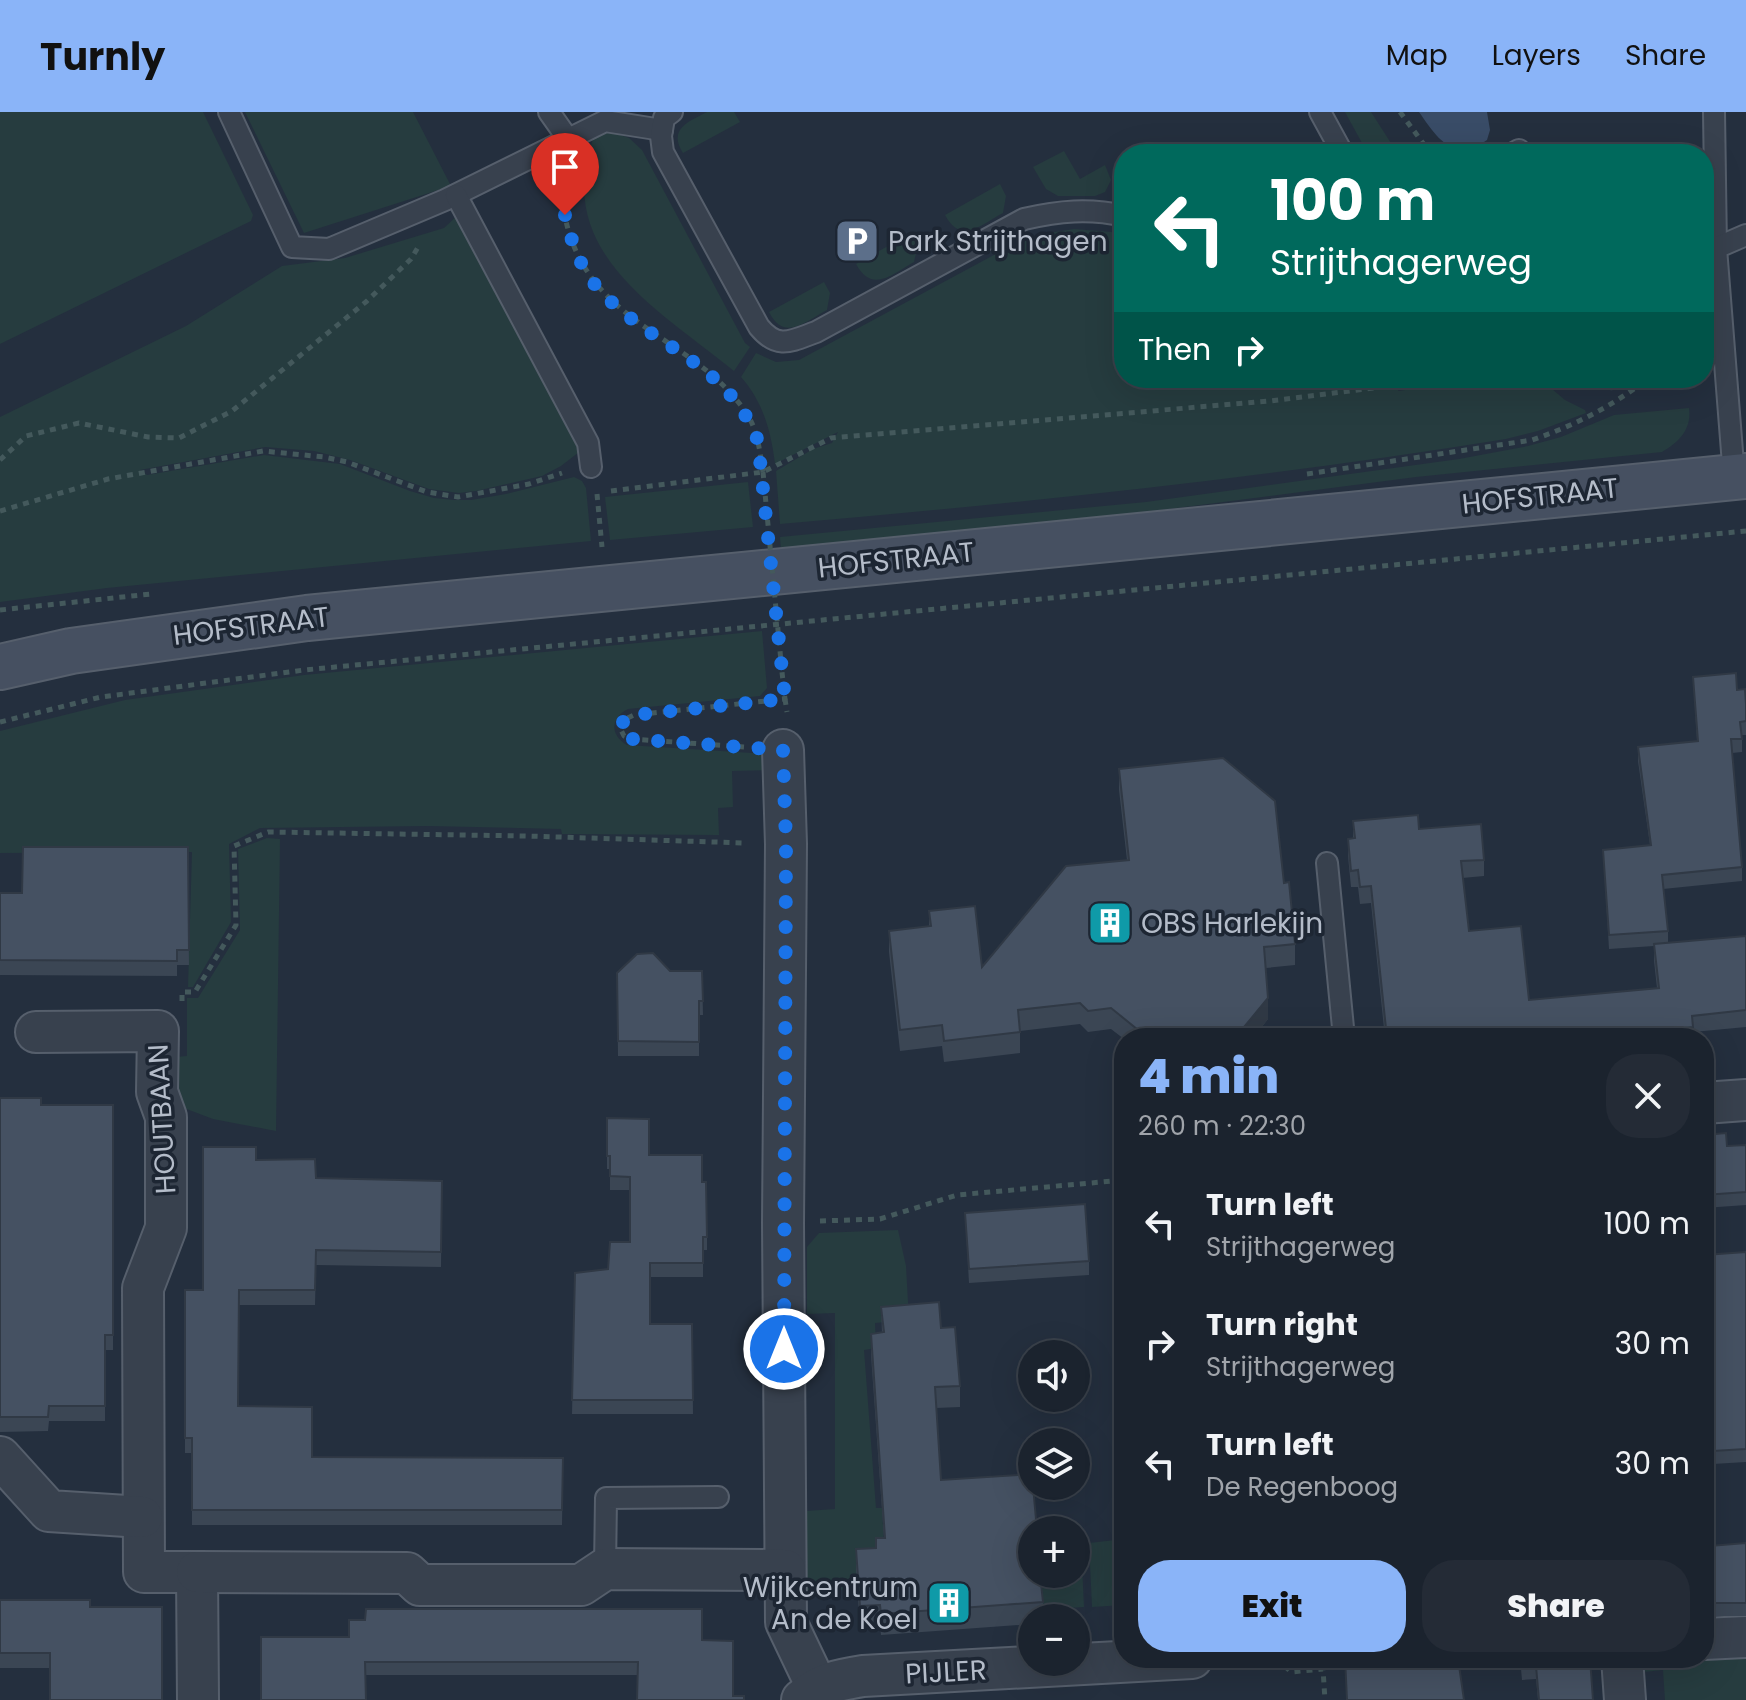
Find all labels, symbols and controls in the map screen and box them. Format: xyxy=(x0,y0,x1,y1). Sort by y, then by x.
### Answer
text: Turnly xyxy=(40,30,165,83)
text: Map xyxy=(1386,36,1448,75)
text: Layers xyxy=(1492,36,1581,75)
text: Share xyxy=(1625,36,1706,75)
pin xyxy=(531,133,599,215)
icon: arrive xyxy=(543,145,587,189)
text: 100 m xyxy=(1270,161,1435,240)
icon: left xyxy=(1138,176,1242,280)
parking icon: Park Strijthagen xyxy=(833,217,881,265)
place label: Park Strijthagen xyxy=(888,222,1108,261)
text: Strijthagerweg xyxy=(1270,237,1532,288)
text: Then xyxy=(1138,328,1211,371)
icon: right xyxy=(1227,328,1271,372)
street label: HOFSTRAAT xyxy=(1460,468,1620,524)
street label: HOFSTRAAT xyxy=(816,532,976,588)
street label: HOFSTRAAT xyxy=(171,597,331,655)
building icon: OBS Harlekijn xyxy=(1086,899,1134,947)
place label: OBS Harlekijn xyxy=(1141,904,1323,943)
street label: HOUTBAAN xyxy=(139,1043,185,1195)
text: 4 min xyxy=(1138,1043,1279,1110)
button: close xyxy=(1606,1054,1690,1138)
text: 260 m · 22:30 xyxy=(1138,1108,1306,1144)
text: Turn left xyxy=(1206,1183,1334,1226)
icon: left xyxy=(1138,1202,1182,1246)
text: 100 m xyxy=(1604,1202,1690,1245)
text: Strijthagerweg xyxy=(1206,1229,1395,1265)
text: Turn right xyxy=(1206,1303,1358,1346)
position arrow xyxy=(742,1307,826,1391)
icon: right xyxy=(1138,1322,1182,1366)
text: 30 m xyxy=(1615,1322,1690,1365)
map controls xyxy=(1018,1340,1090,1676)
button: sound xyxy=(1018,1340,1090,1412)
text: Strijthagerweg xyxy=(1206,1349,1395,1385)
text: Turn left xyxy=(1206,1423,1334,1466)
button: layers xyxy=(1018,1428,1090,1500)
icon: left xyxy=(1138,1442,1182,1486)
text: 30 m xyxy=(1615,1442,1690,1485)
text: De Regenboog xyxy=(1206,1469,1398,1505)
button: + xyxy=(1018,1516,1090,1588)
button: Exit xyxy=(1138,1560,1406,1652)
button: Share xyxy=(1422,1560,1690,1652)
place label: Wijkcentrum An de Koel xyxy=(743,1568,918,1639)
building icon: Wijkcentrum An de Koel xyxy=(925,1579,973,1627)
button: − xyxy=(1018,1604,1090,1676)
street label: PIJLER xyxy=(904,1650,988,1694)

